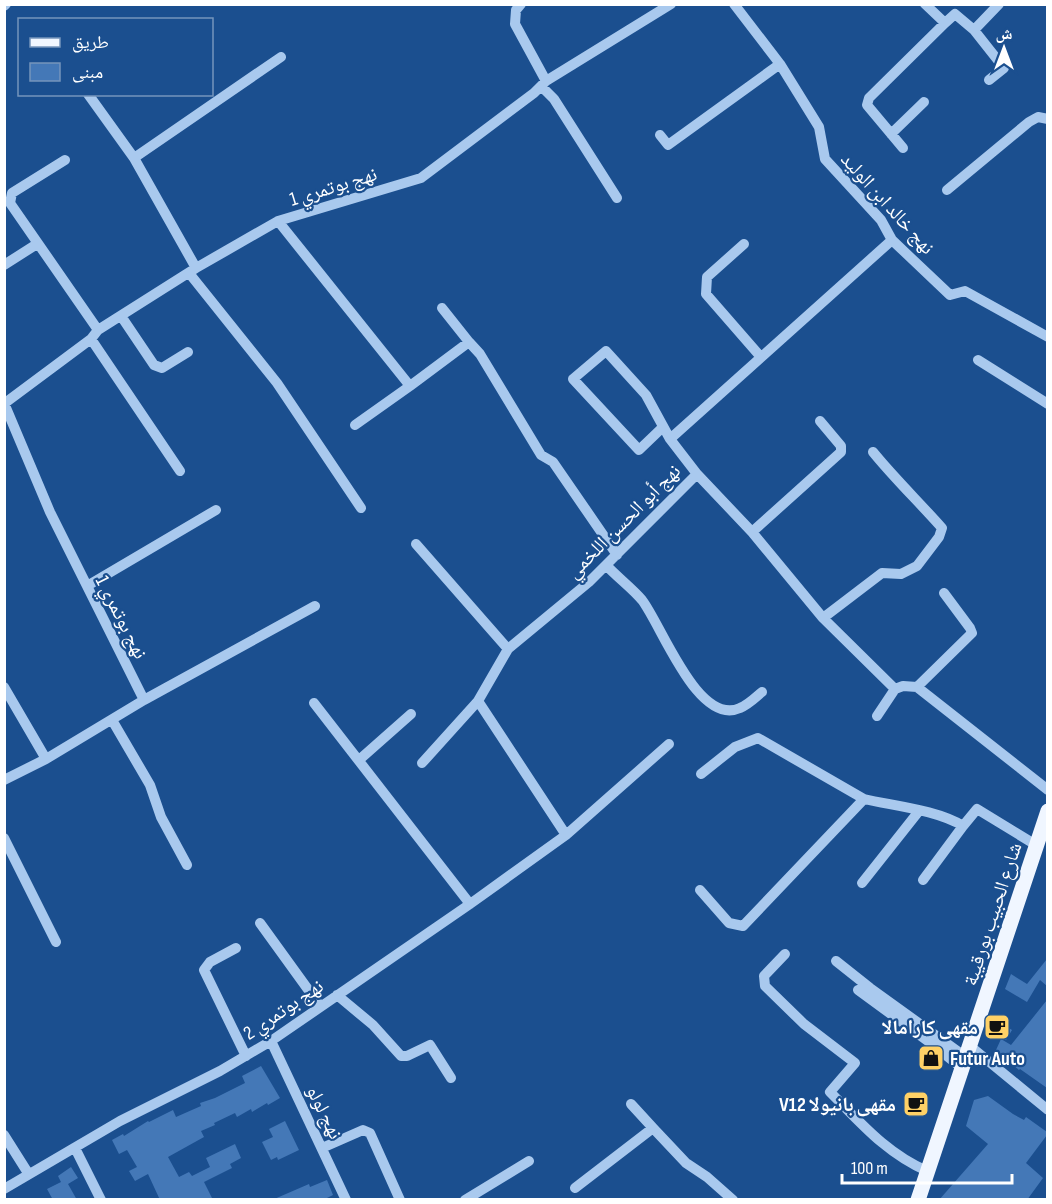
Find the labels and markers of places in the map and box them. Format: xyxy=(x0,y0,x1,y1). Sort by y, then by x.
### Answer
cafe icon: مقهى كارامالا xyxy=(982,1012,1012,1042)
place label: مقهى كارامالا xyxy=(881,1016,978,1040)
shop icon: Futur Auto xyxy=(916,1043,946,1073)
place label: Futur Auto xyxy=(950,1047,1025,1071)
cafe icon: V12 مقهى بانيولا xyxy=(901,1089,931,1119)
place label: V12 مقهى بانيولا xyxy=(779,1093,896,1117)

